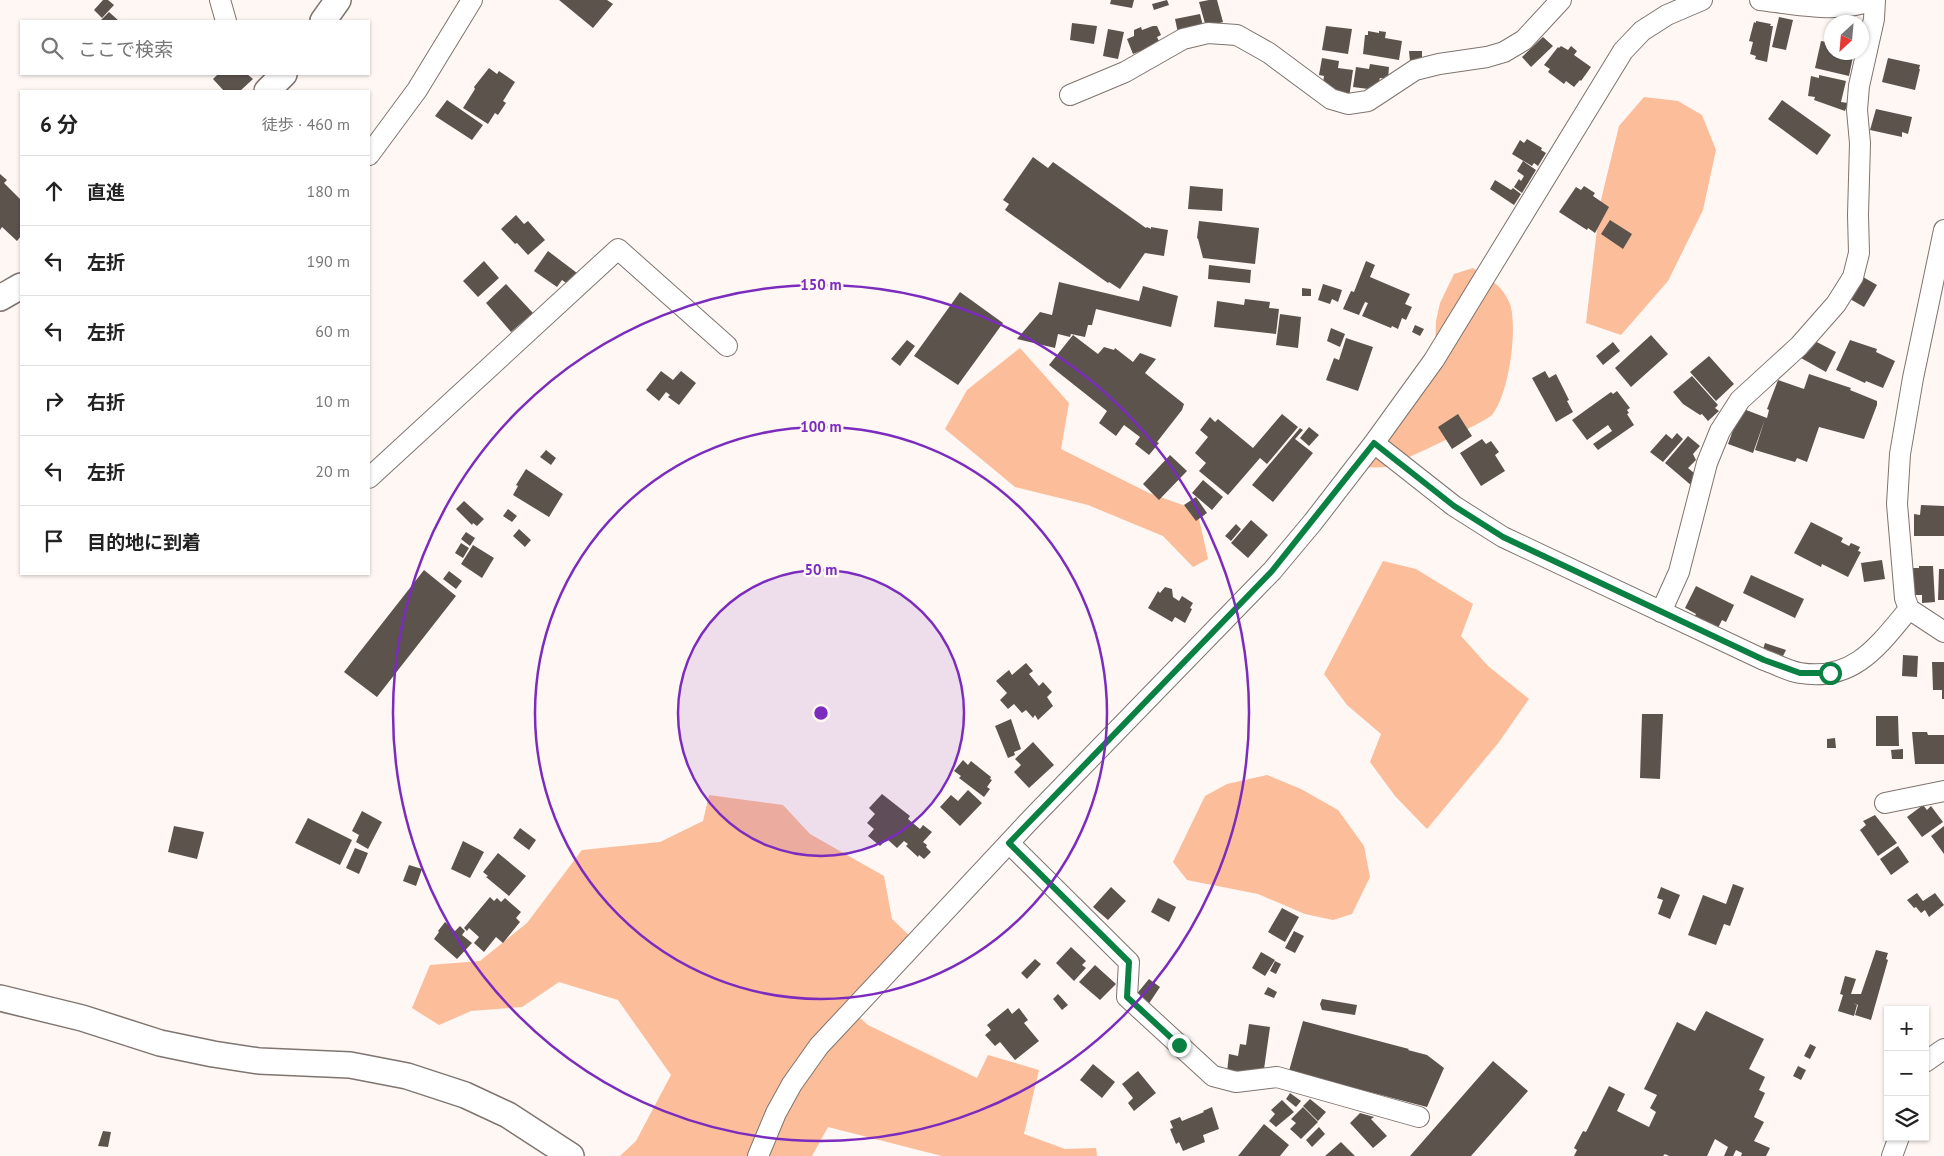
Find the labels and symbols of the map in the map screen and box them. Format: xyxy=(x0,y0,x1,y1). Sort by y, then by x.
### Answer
north arrow xyxy=(1824,15,1869,60)
text: 150 m xyxy=(800,275,842,294)
text: 100 m xyxy=(800,417,842,436)
text: 50 m xyxy=(805,560,837,579)
route start xyxy=(1819,662,1842,685)
centre of rings xyxy=(812,704,830,722)
route end xyxy=(1168,1034,1191,1057)

